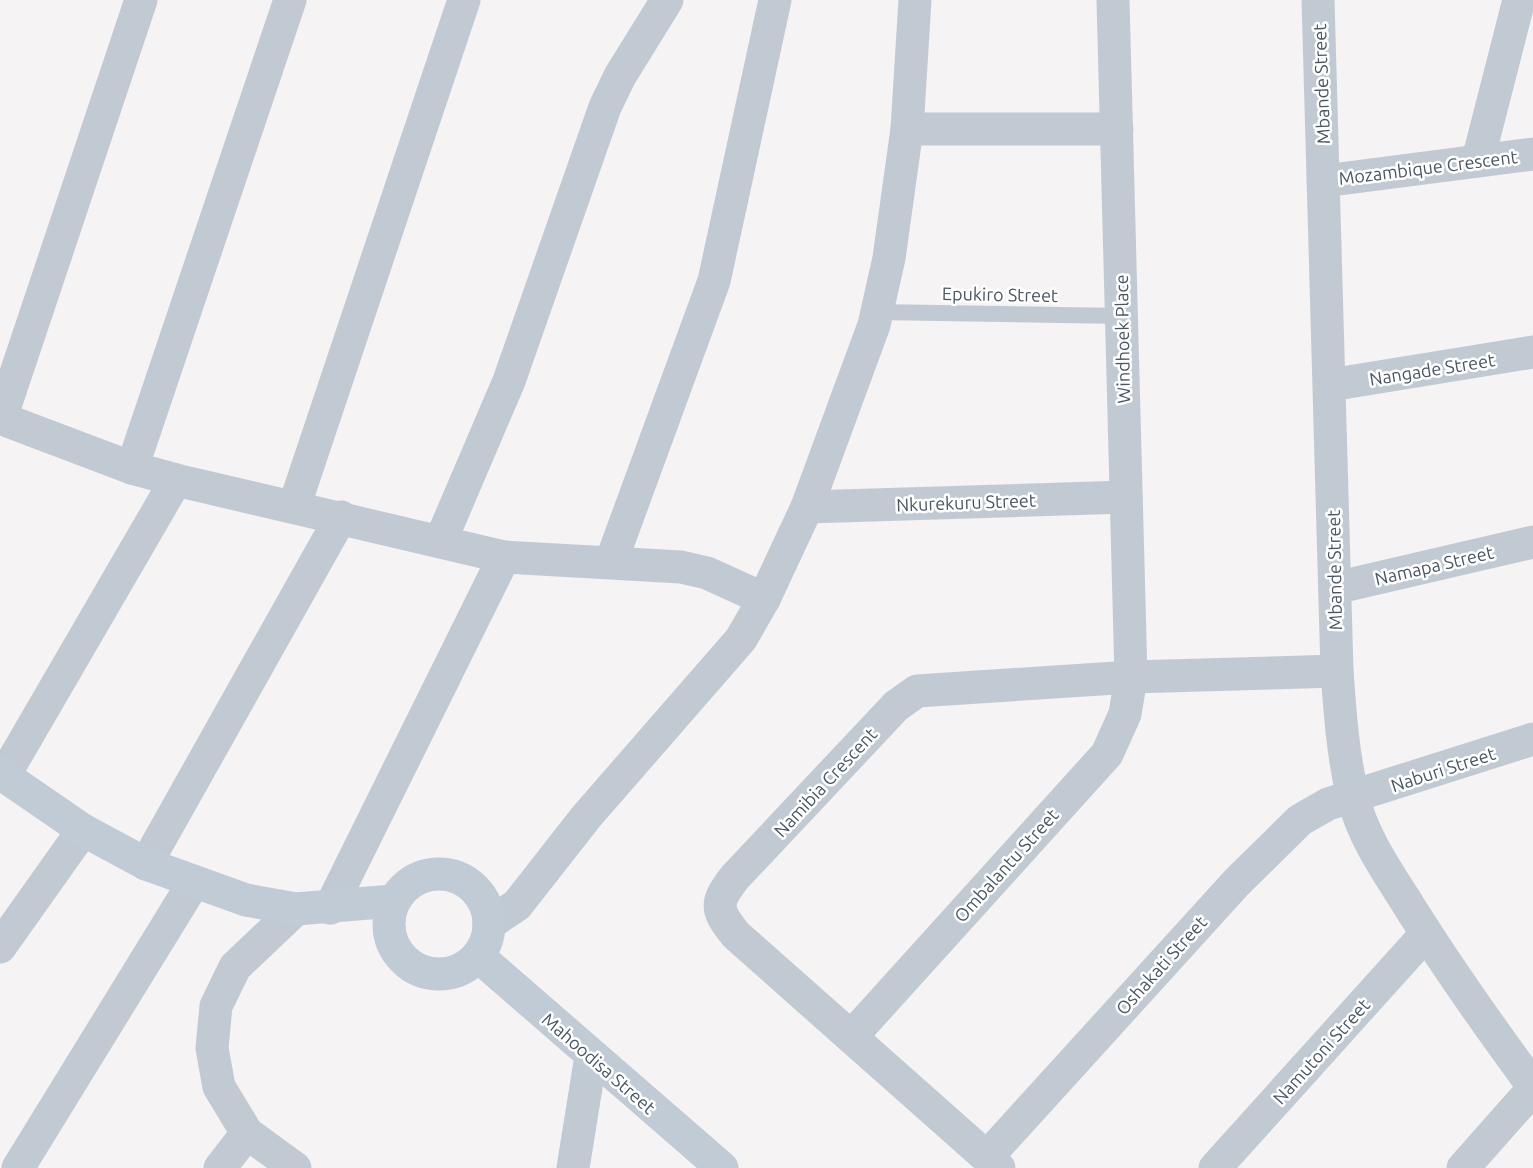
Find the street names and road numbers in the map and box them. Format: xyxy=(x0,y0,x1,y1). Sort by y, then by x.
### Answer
street label: Mbande Street xyxy=(1309,23,1333,145)
street label: Mozambique Crescent xyxy=(1337,146,1519,188)
street label: Windhoek Place xyxy=(1111,274,1133,404)
street label: Epukiro Street xyxy=(942,283,1058,305)
street label: Nangade Street xyxy=(1368,349,1496,389)
street label: Nkurekuru Street xyxy=(896,490,1036,514)
street label: Mbande Street xyxy=(1323,510,1345,630)
street label: Namapa Street xyxy=(1373,542,1495,588)
street label: Namibia Crescent xyxy=(769,723,881,841)
street label: Naburi Street xyxy=(1388,743,1498,795)
street label: Ombalantu Street xyxy=(950,804,1062,926)
street label: Oshakati Street xyxy=(1112,912,1210,1018)
street label: Namutoni Street xyxy=(1269,994,1373,1108)
street label: Mahoodisa Street xyxy=(539,1009,659,1117)

